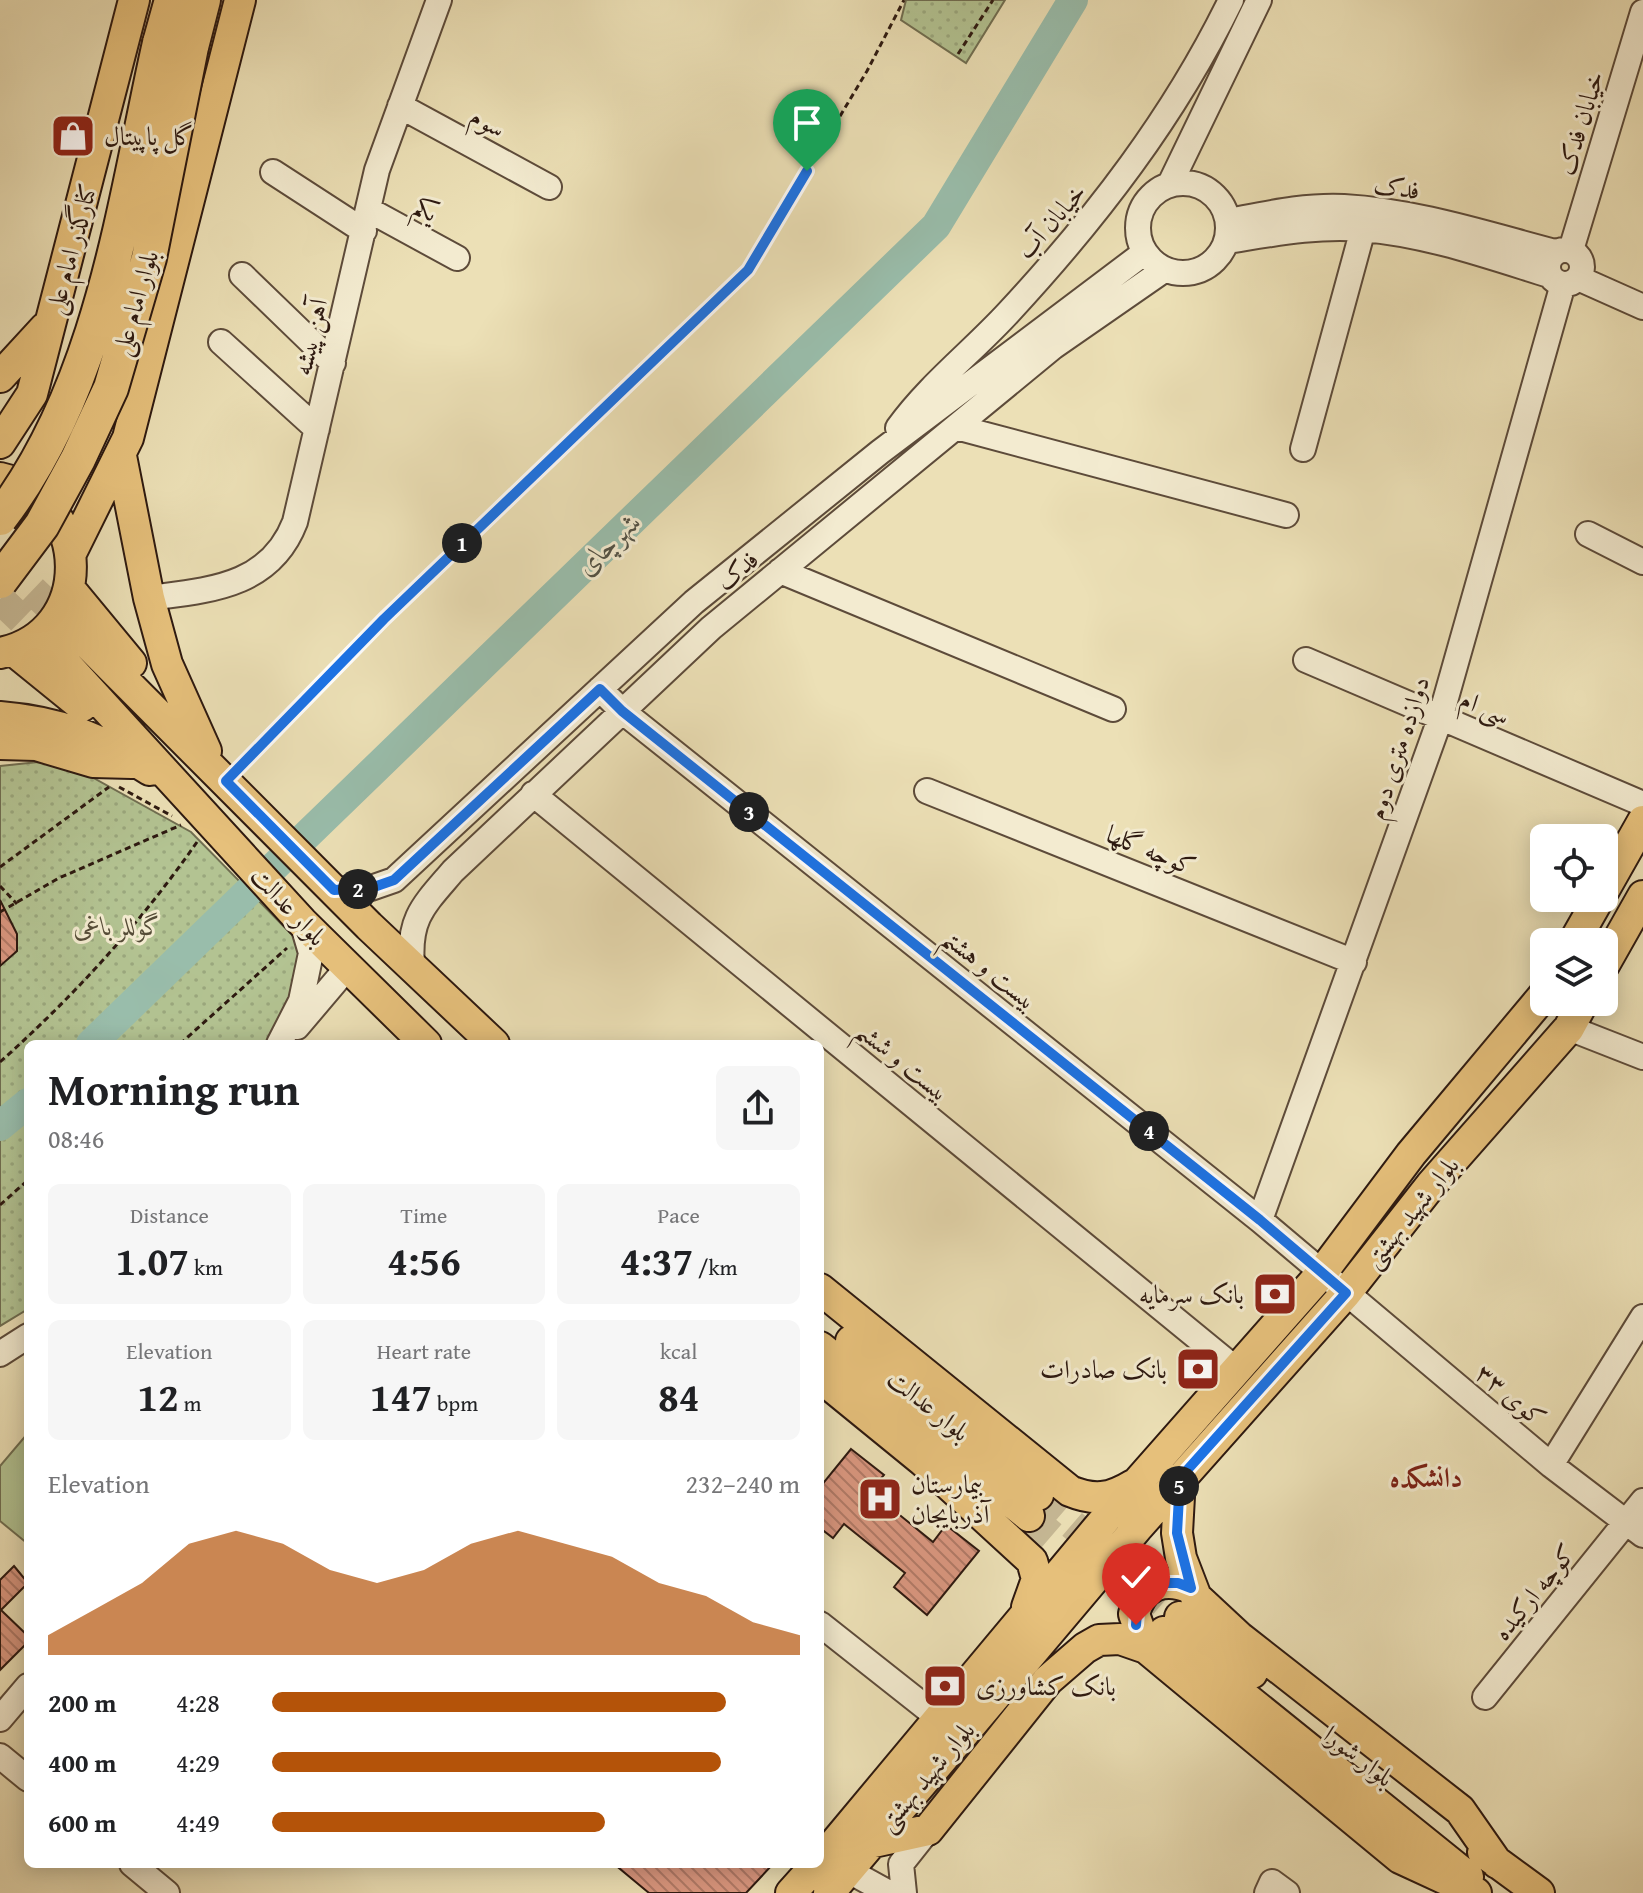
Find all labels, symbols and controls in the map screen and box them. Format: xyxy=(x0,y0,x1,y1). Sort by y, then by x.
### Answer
street label: خیابان فدک xyxy=(1545,66,1614,180)
pin xyxy=(773,89,841,171)
street label: سوم xyxy=(461,96,513,151)
icon: arrive xyxy=(785,101,829,145)
shop icon: گل پاپیتال xyxy=(49,112,97,160)
place label: گل پاپیتال xyxy=(104,116,194,155)
street label: فدک xyxy=(1371,164,1423,209)
street label: خیابان آب xyxy=(1006,174,1095,268)
street label: کنارگذر امام علی xyxy=(34,179,111,320)
street label: یکم xyxy=(404,186,447,237)
street label: بلوار امام علی xyxy=(101,245,172,361)
street label: آهن پیشه xyxy=(282,292,338,379)
water label: شهرچای xyxy=(566,501,650,584)
pin: 1 xyxy=(442,523,482,563)
text: 1 xyxy=(456,527,468,559)
street label: فدک xyxy=(706,540,767,599)
street label: دوازده متری دوم xyxy=(1356,671,1443,826)
street label: سی ام xyxy=(1453,679,1516,738)
pin: 3 xyxy=(729,792,769,832)
text: 3 xyxy=(743,796,755,828)
street label: کوچه گلها xyxy=(1100,814,1202,885)
map controls xyxy=(1530,824,1618,1016)
button: locate xyxy=(1530,824,1618,912)
street label: بلوار عدالت xyxy=(242,857,337,954)
pin: 2 xyxy=(338,869,378,909)
text: 2 xyxy=(352,873,364,905)
park label: گوللر باغی xyxy=(74,906,162,945)
street label: بیست و هشتم xyxy=(930,918,1047,1025)
button: layers xyxy=(1530,928,1618,1016)
street label: بیست و ششم xyxy=(843,1010,959,1116)
text: Morning run xyxy=(48,1057,299,1121)
button: share xyxy=(716,1066,800,1150)
pin: 4 xyxy=(1129,1111,1169,1151)
text: 4 xyxy=(1143,1115,1155,1147)
text: 08:46 xyxy=(48,1119,104,1158)
street label: بلوار شهید بهشتی xyxy=(1353,1147,1468,1276)
text: Distance xyxy=(130,1199,209,1231)
text: Time xyxy=(401,1199,447,1231)
text: Pace xyxy=(658,1199,700,1231)
text: 1.07 xyxy=(116,1231,189,1290)
text: 4:56 xyxy=(387,1231,461,1290)
text: 4:37 xyxy=(620,1231,693,1290)
text: km xyxy=(189,1251,223,1283)
text: /km xyxy=(693,1251,738,1283)
bank icon: بانک سرمایه xyxy=(1251,1270,1299,1318)
place label: بانک سرمایه xyxy=(1139,1274,1244,1313)
text: Elevation xyxy=(126,1335,212,1367)
text: Heart rate xyxy=(377,1335,471,1367)
text: kcal xyxy=(660,1335,697,1367)
bank icon: بانک صادرات xyxy=(1174,1345,1222,1393)
place label: بانک صادرات xyxy=(1040,1349,1167,1388)
street label: کوی ۳۳ xyxy=(1467,1353,1555,1436)
street label: بلوار عدالت xyxy=(879,1359,979,1450)
text: 12 xyxy=(137,1367,179,1426)
text: 147 xyxy=(370,1367,432,1426)
text: 84 xyxy=(658,1367,699,1426)
text: m xyxy=(179,1387,201,1419)
text: bpm xyxy=(432,1387,478,1419)
district label: دانشکده xyxy=(1389,1456,1463,1497)
text: Elevation xyxy=(48,1464,150,1503)
text: 232–240 m xyxy=(686,1464,800,1503)
place label: بیمارستان آذربایجان xyxy=(911,1464,992,1533)
pin: 5 xyxy=(1159,1466,1199,1506)
text: 5 xyxy=(1173,1470,1185,1502)
hospital icon: بیمارستان آذربایجان xyxy=(856,1475,904,1523)
street label: کوچه ارکیده xyxy=(1482,1535,1585,1649)
pin xyxy=(1102,1543,1170,1625)
icon: check xyxy=(1114,1555,1158,1599)
bank icon: بانک کشاورزی xyxy=(921,1662,969,1710)
place label: بانک کشاورزی xyxy=(976,1666,1116,1705)
text: 200 m xyxy=(48,1683,116,1722)
text: 4:28 xyxy=(176,1683,220,1722)
street label: بلوار شهید بهشتی xyxy=(868,1712,984,1840)
street label: بلوار شورا xyxy=(1315,1715,1403,1796)
text: 400 m xyxy=(48,1743,116,1782)
text: 4:29 xyxy=(176,1743,220,1782)
text: 600 m xyxy=(48,1803,116,1842)
text: 4:49 xyxy=(176,1803,220,1842)

